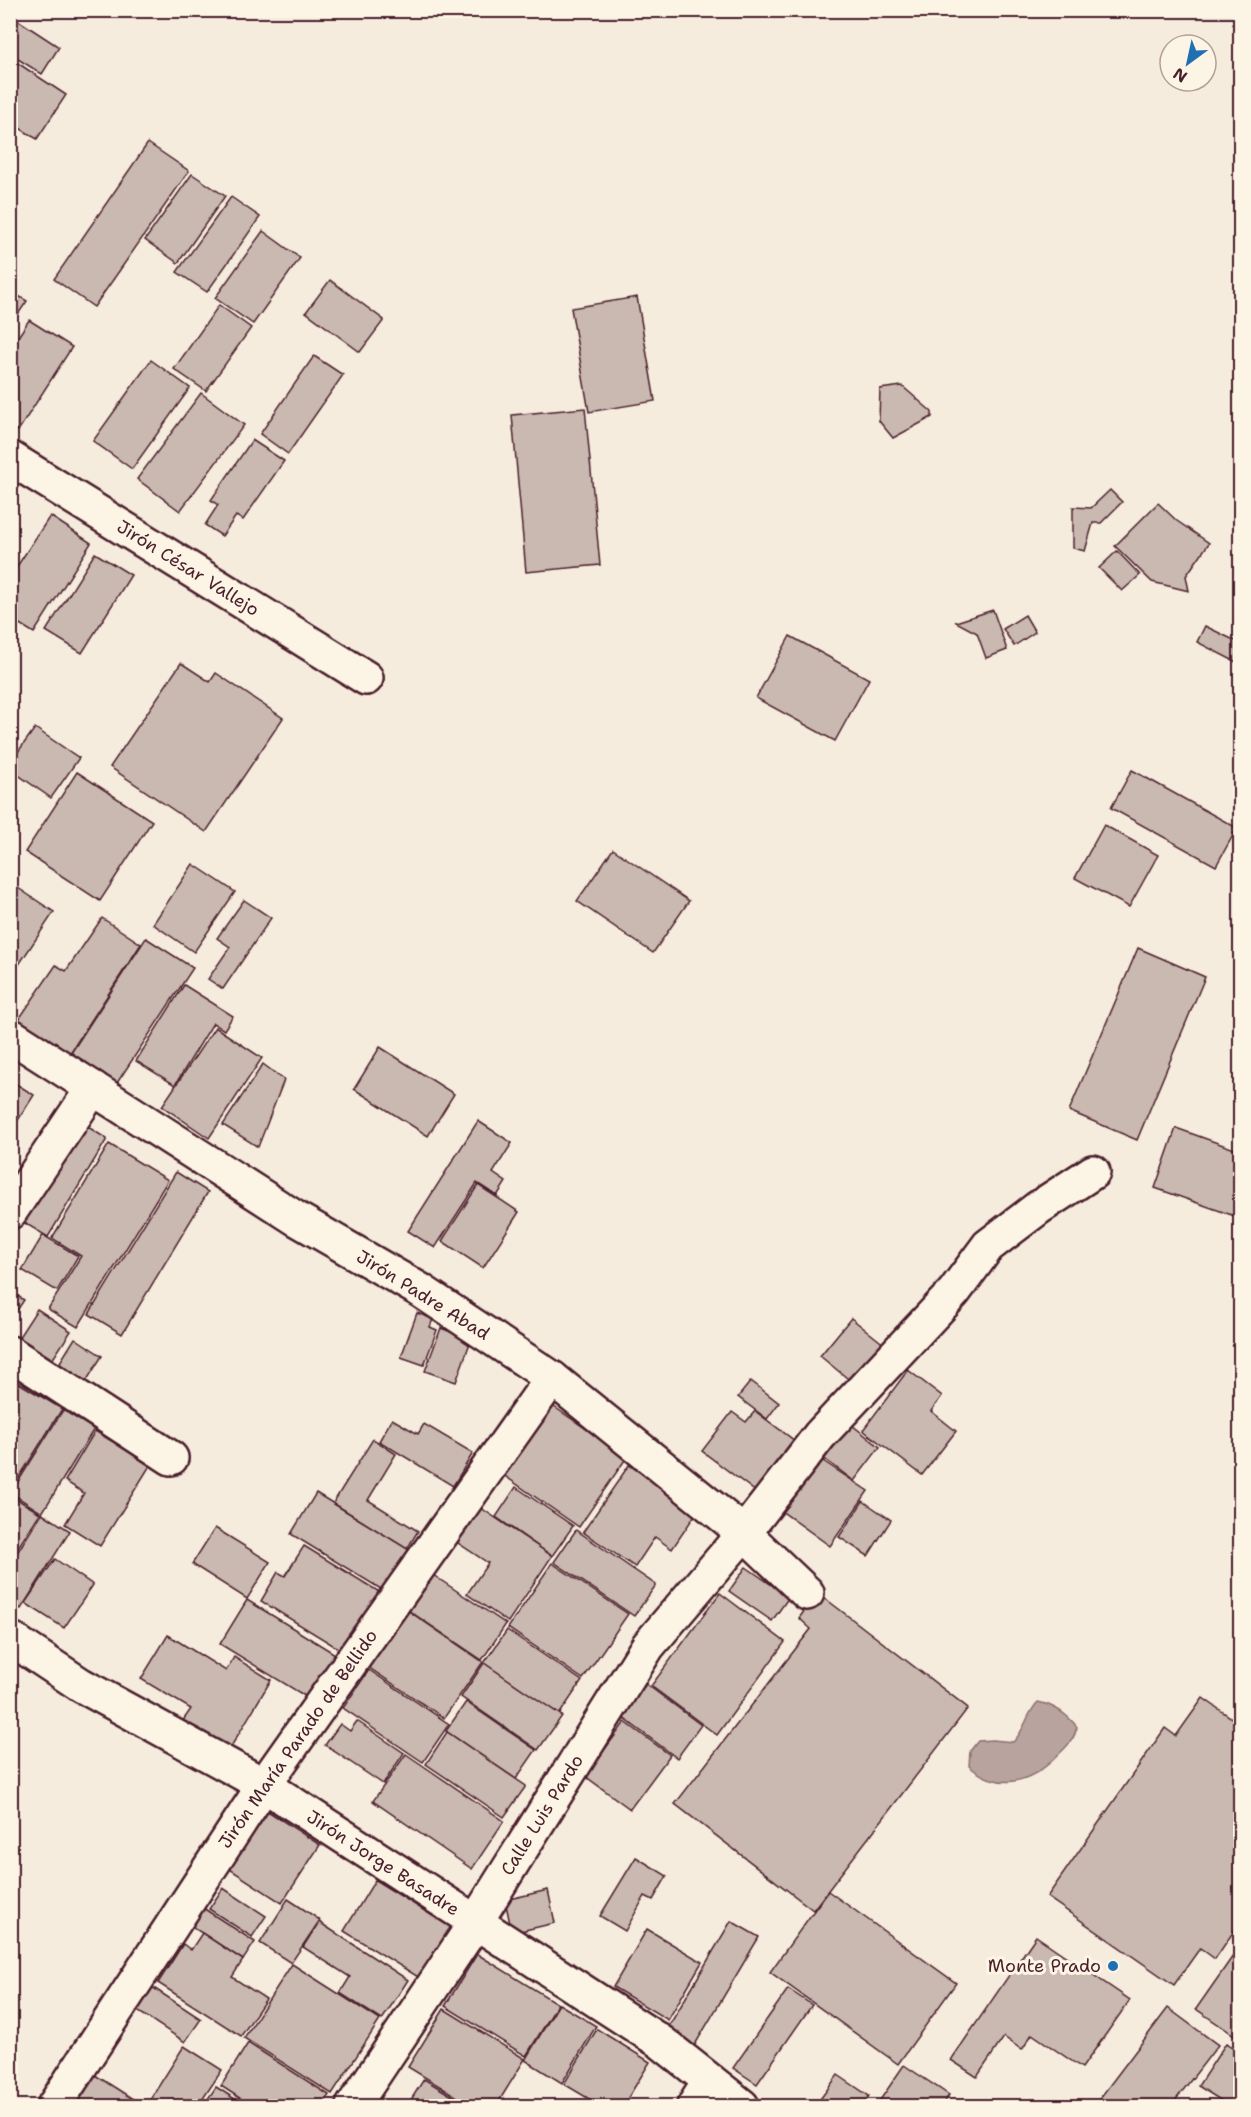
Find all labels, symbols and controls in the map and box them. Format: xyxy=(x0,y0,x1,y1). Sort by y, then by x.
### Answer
north arrow xyxy=(1158,33,1218,93)
text: N xyxy=(1169,63,1191,87)
street label: Jirón César Vallejo xyxy=(112,514,264,622)
street label: Jirón Padre Abad xyxy=(352,1244,494,1346)
street label: Jirón María Parado de Bellido xyxy=(213,1625,383,1853)
street label: Calle Luis Pardo xyxy=(495,1750,589,1880)
street label: Jirón Jorge Basadre xyxy=(302,1805,464,1921)
place label: Monte Prado xyxy=(988,1954,1101,1978)
marker: Monte Prado xyxy=(1106,1959,1120,1973)

